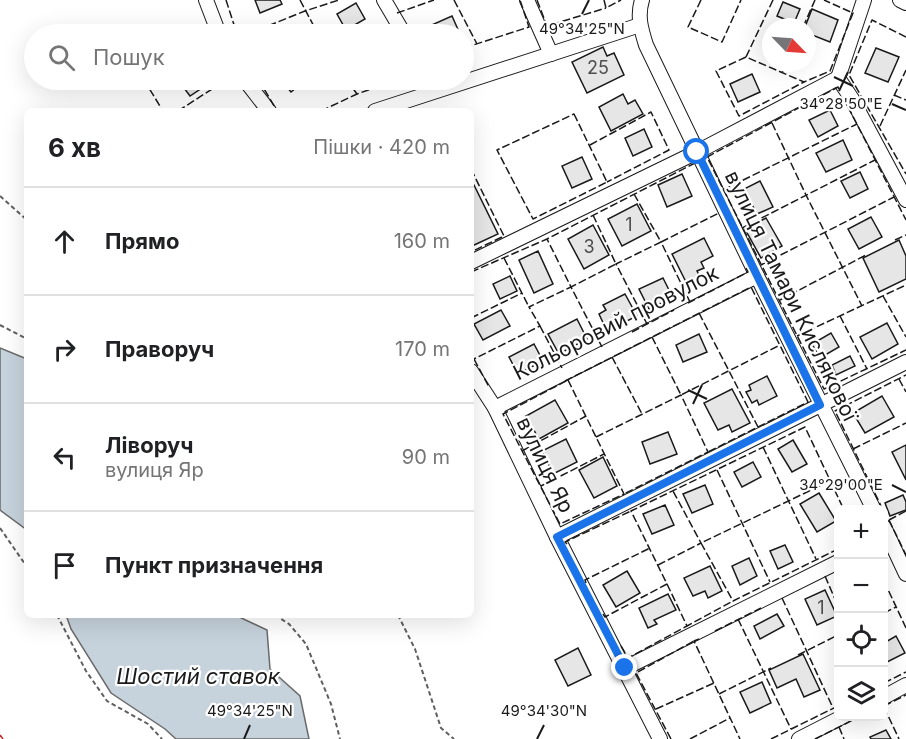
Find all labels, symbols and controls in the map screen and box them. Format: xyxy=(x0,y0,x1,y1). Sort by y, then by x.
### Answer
north arrow xyxy=(762,18,816,72)
text: 49°34'25"N xyxy=(539,19,625,38)
search box xyxy=(24,24,474,90)
icon: search xyxy=(45,41,78,74)
text: Пошук xyxy=(93,44,165,70)
house number: 25 xyxy=(587,57,609,78)
text: 34°28'50"E xyxy=(799,94,883,113)
text: 6 хв xyxy=(48,132,101,163)
text: Пішки · 420 m xyxy=(313,135,450,159)
route start xyxy=(683,138,709,164)
street label: вулиця Тамари Кислякової xyxy=(720,166,863,426)
house number: 1 xyxy=(625,214,633,235)
icon: ahead xyxy=(48,225,81,258)
text: Прямо xyxy=(105,228,179,254)
text: 160 m xyxy=(394,229,450,253)
house number: 3 xyxy=(583,236,595,257)
street label: Кольоровий провулок xyxy=(509,260,723,385)
icon: right xyxy=(48,333,81,366)
text: Праворуч xyxy=(105,336,214,362)
text: 170 m xyxy=(395,337,450,361)
street label: вулиця Яр xyxy=(511,413,579,517)
text: Ліворуч xyxy=(105,432,193,458)
icon: left xyxy=(48,441,81,474)
text: 90 m xyxy=(402,445,450,469)
text: вулиця Яр xyxy=(105,458,204,482)
text: 34°29'00"E xyxy=(799,475,883,494)
map controls xyxy=(834,505,888,721)
button: + xyxy=(834,505,888,559)
icon: arrive xyxy=(48,549,81,582)
text: Пункт призначення xyxy=(105,552,323,578)
button: − xyxy=(834,559,888,613)
house number: 1 xyxy=(817,597,825,618)
button: locate xyxy=(834,613,888,667)
route end xyxy=(611,654,637,680)
water label: Шостий ставок xyxy=(116,663,281,689)
button: layers xyxy=(834,667,888,721)
text: 49°34'25"N xyxy=(207,701,293,720)
text: 49°34'30"N xyxy=(501,701,587,720)

